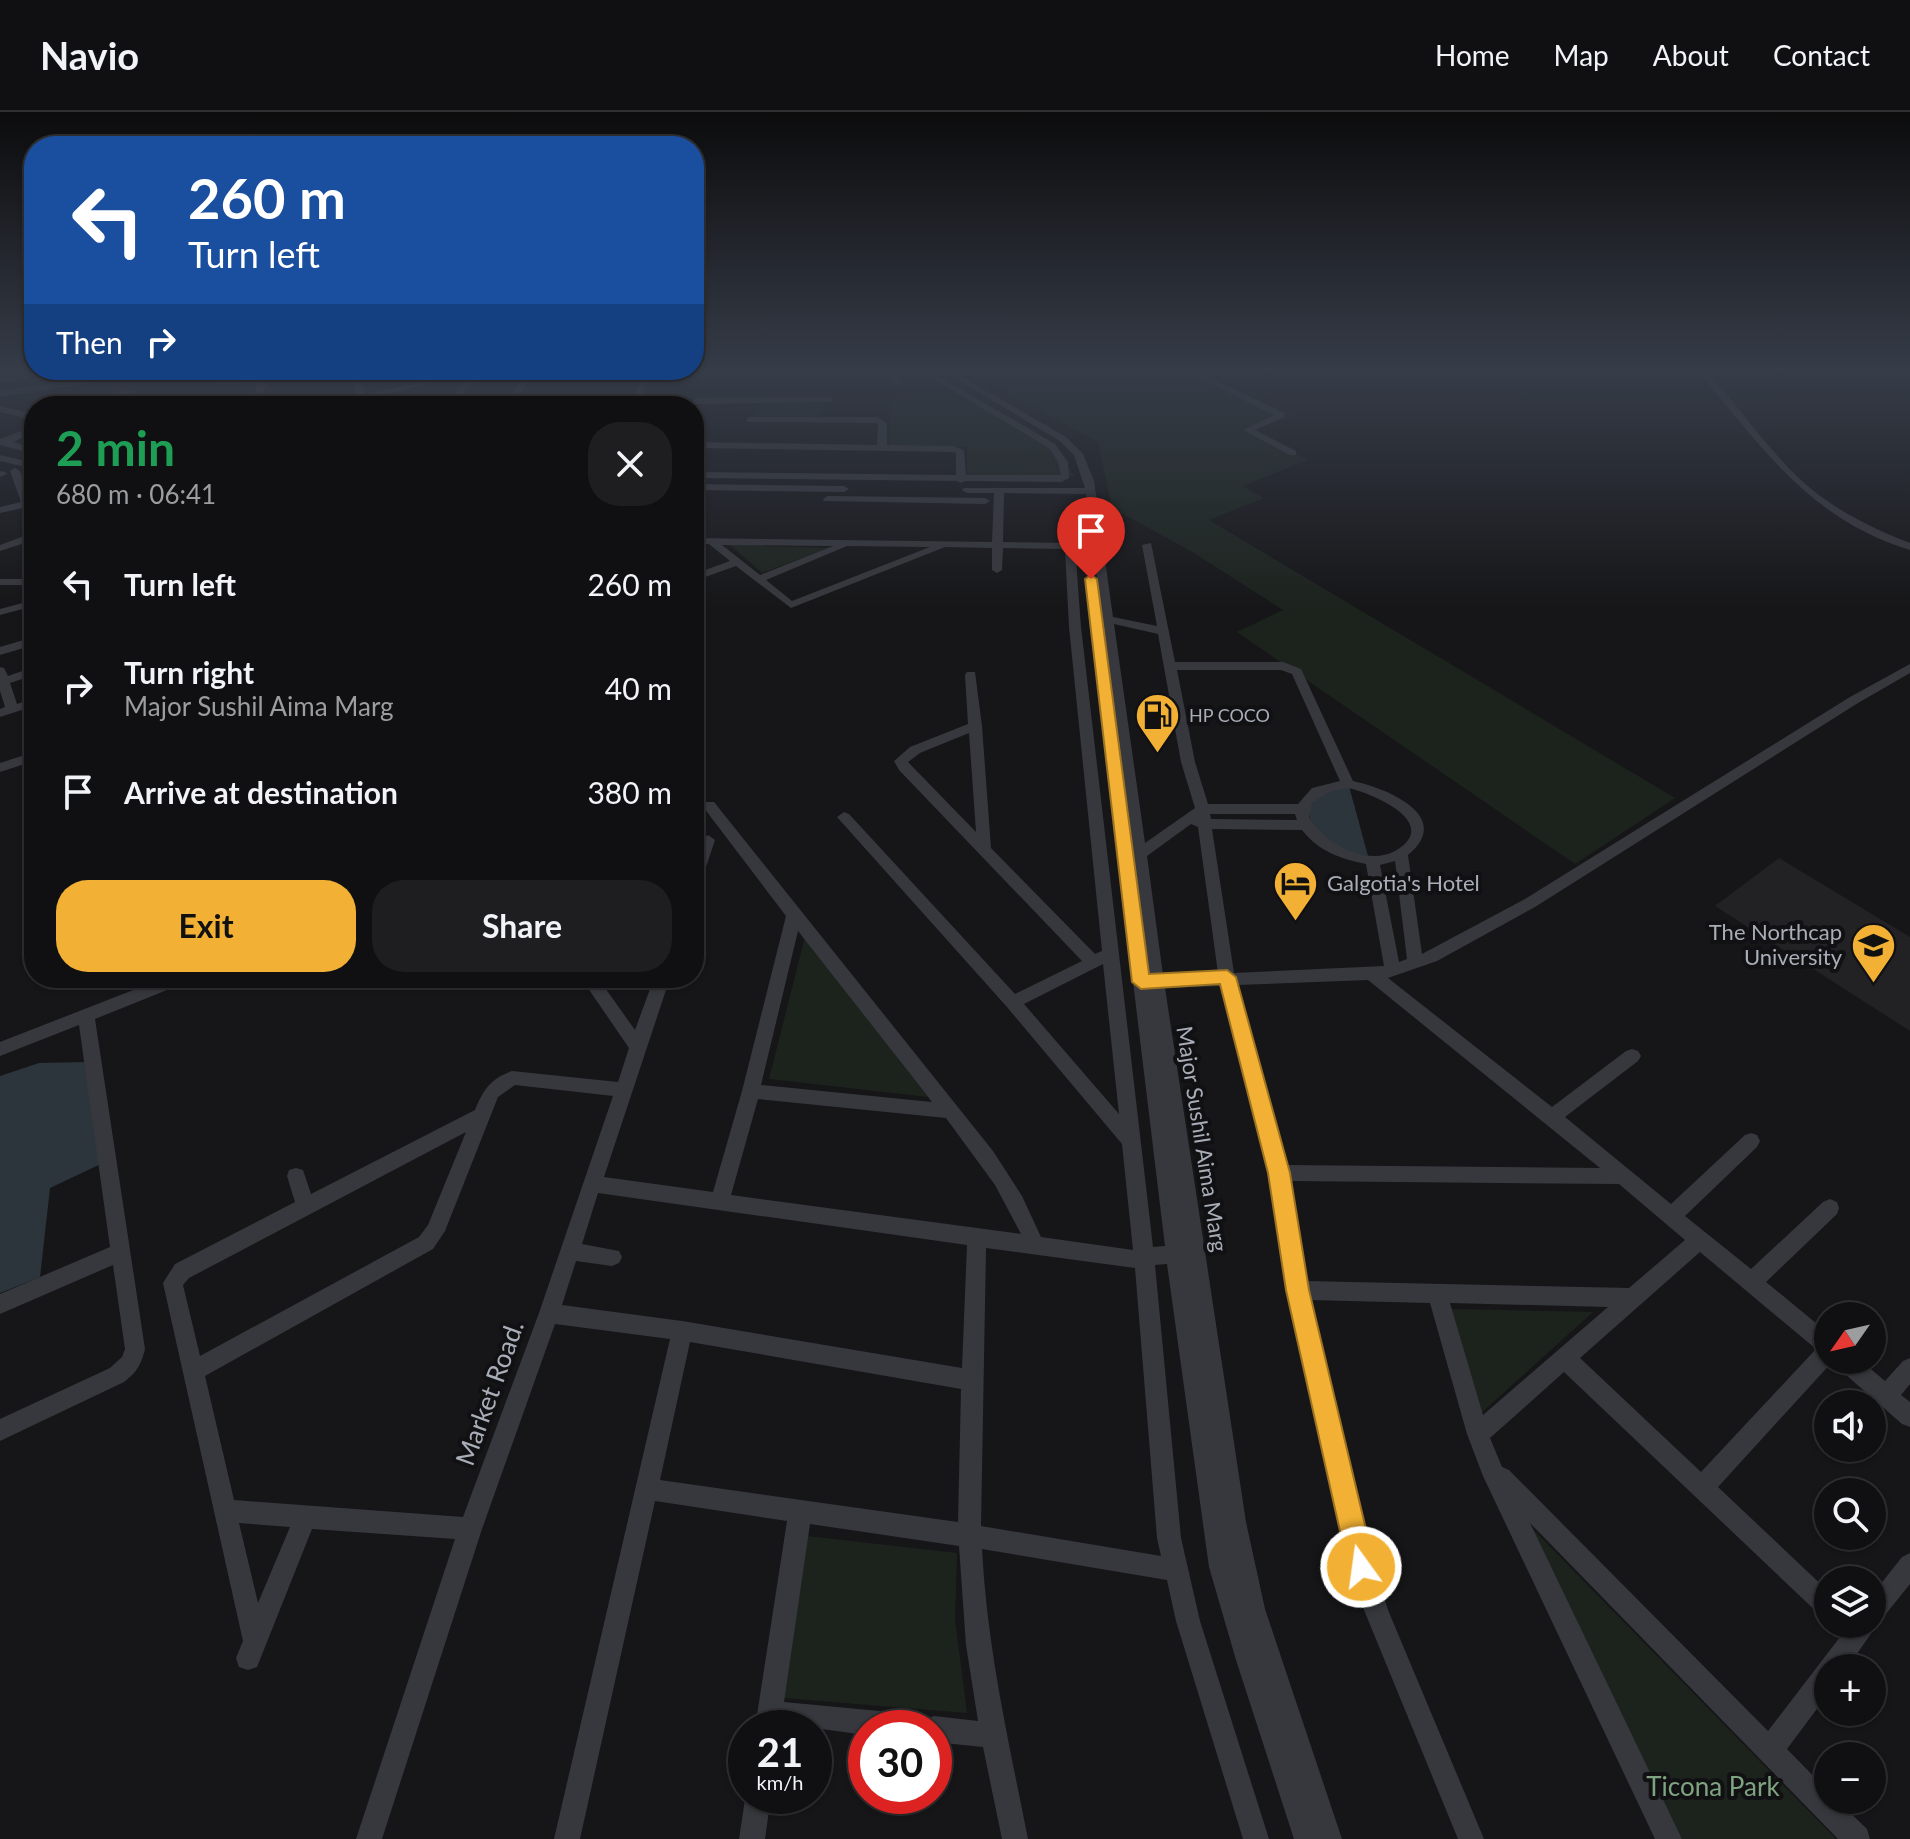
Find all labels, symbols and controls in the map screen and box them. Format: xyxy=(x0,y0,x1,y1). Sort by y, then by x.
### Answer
text: Navio xyxy=(40,32,139,78)
text: Home xyxy=(1435,38,1510,72)
text: Map xyxy=(1554,38,1609,72)
text: About xyxy=(1653,38,1729,72)
text: Contact xyxy=(1773,38,1870,72)
text: 260 m xyxy=(188,164,346,231)
icon: left xyxy=(56,168,160,272)
text: Turn left xyxy=(188,232,320,276)
icon: right xyxy=(139,320,183,364)
text: Then xyxy=(56,324,123,360)
text: 2 min xyxy=(56,419,175,476)
button: close xyxy=(588,422,672,506)
text: 680 m · 06:41 xyxy=(56,478,216,510)
pin xyxy=(1057,497,1125,579)
icon: arrive xyxy=(1069,509,1113,553)
icon: left xyxy=(56,562,100,606)
text: Turn left xyxy=(124,566,236,602)
text: 260 m xyxy=(587,566,672,602)
text: Turn right xyxy=(124,654,254,690)
icon: right xyxy=(56,666,100,710)
text: 40 m xyxy=(605,670,672,706)
text: Major Sushil Aima Marg xyxy=(124,690,394,722)
fuel station icon: HP COCO xyxy=(1134,692,1182,755)
place label: HP COCO xyxy=(1189,704,1270,726)
icon: arrive xyxy=(56,770,100,814)
text: Arrive at destination xyxy=(124,774,398,810)
text: 380 m xyxy=(587,774,672,810)
hotel icon: Galgotia's Hotel xyxy=(1272,859,1320,922)
place label: Galgotia's Hotel xyxy=(1327,869,1480,896)
button: Exit xyxy=(56,880,356,972)
button: Share xyxy=(372,880,672,972)
place label: The Northcap University xyxy=(1709,918,1843,970)
school or university icon: The Northcap University xyxy=(1849,921,1897,984)
street label: Major Sushil Aima Marg xyxy=(1171,1024,1234,1254)
north arrow xyxy=(1814,1302,1886,1374)
map controls xyxy=(1814,1302,1886,1814)
street label: Market Road. xyxy=(448,1316,530,1470)
button: sound xyxy=(1814,1390,1886,1462)
button: search xyxy=(1814,1478,1886,1550)
position arrow xyxy=(1319,1525,1403,1609)
button: layers xyxy=(1814,1566,1886,1638)
button: + xyxy=(1814,1654,1886,1726)
speed limit sign: 30 xyxy=(848,1710,952,1814)
text: 21 xyxy=(757,1728,803,1776)
button: − xyxy=(1814,1742,1886,1814)
text: km/h xyxy=(757,1770,803,1794)
park label: Ticona Park xyxy=(1646,1770,1780,1802)

